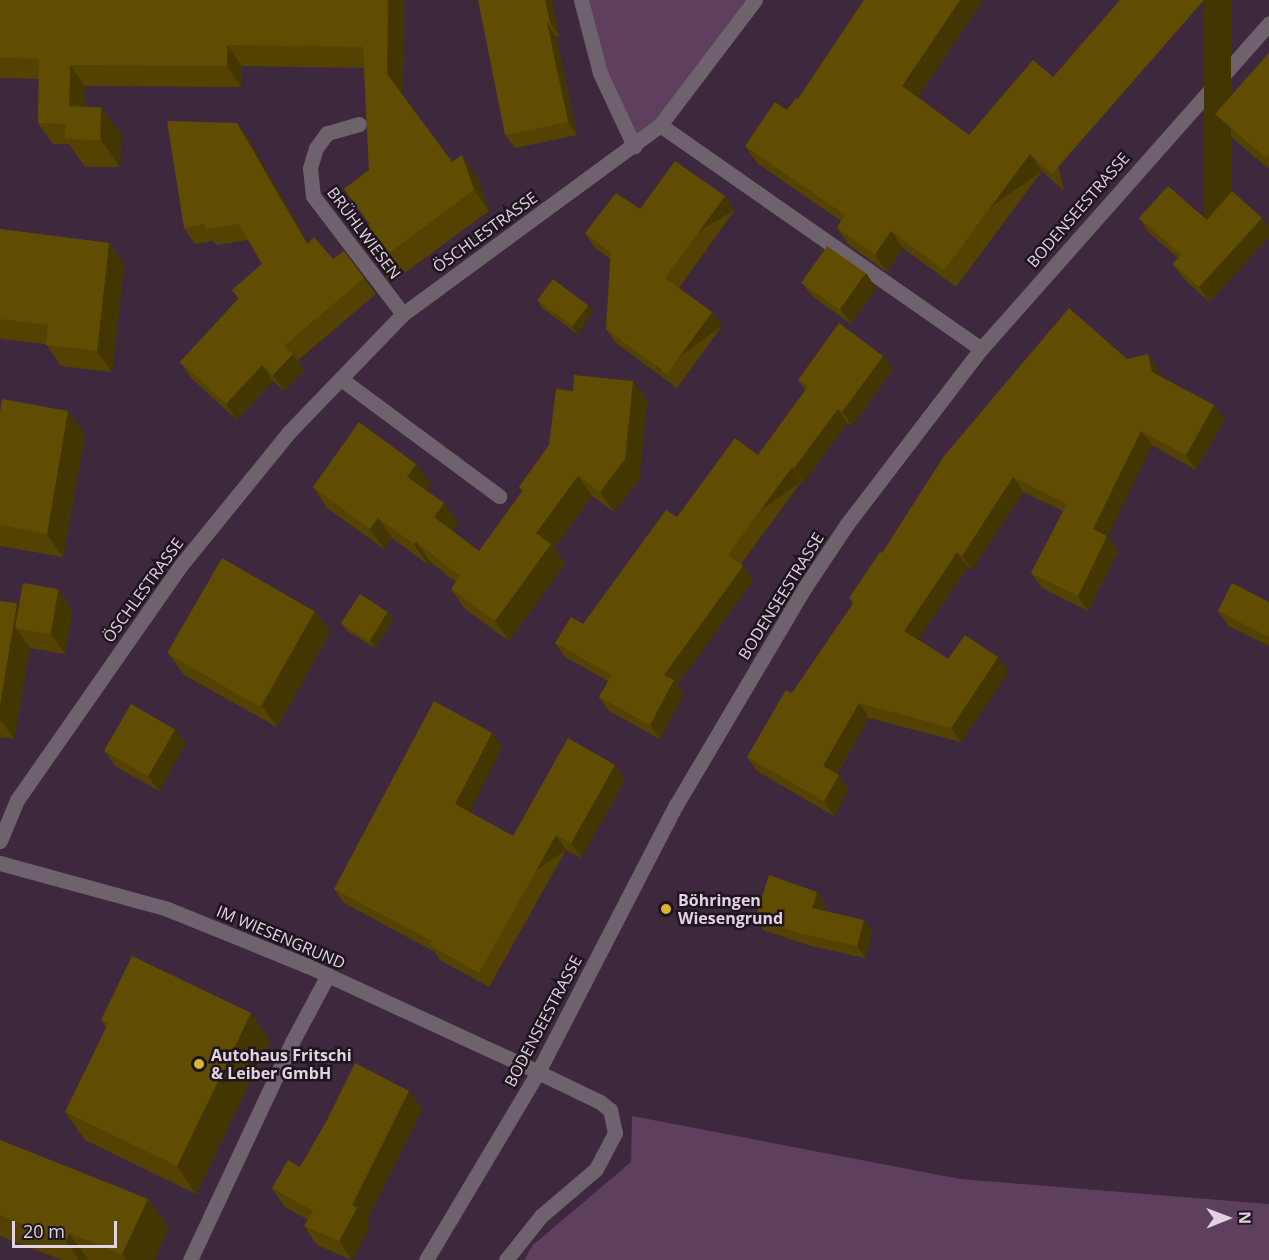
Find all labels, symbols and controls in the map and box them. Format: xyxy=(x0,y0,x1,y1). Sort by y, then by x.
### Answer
street label: BODENSEESTRASSE xyxy=(1023,149,1133,271)
street label: BRÜHLWIESEN xyxy=(323,183,405,283)
street label: ÖSCHLESTRASSE xyxy=(429,188,541,276)
street label: BODENSEESTRASSE xyxy=(734,529,828,663)
street label: ÖSCHLESTRASSE xyxy=(99,534,187,646)
place label: Böhringen Wiesengrund xyxy=(678,890,783,928)
street label: IM WIESENGRUND xyxy=(214,901,348,973)
marker: Böhringen Wiesengrund xyxy=(659,902,673,916)
street label: BODENSEESTRASSE xyxy=(500,952,586,1090)
place label: Autohaus Fritschi & Leiber GmbH xyxy=(211,1045,352,1083)
marker: Autohaus Fritschi & Leiber GmbH xyxy=(192,1057,206,1071)
north arrow xyxy=(1197,1188,1257,1248)
scale bar xyxy=(15,1209,120,1247)
text: N xyxy=(1234,1211,1256,1224)
text: 20 m xyxy=(23,1219,65,1243)

